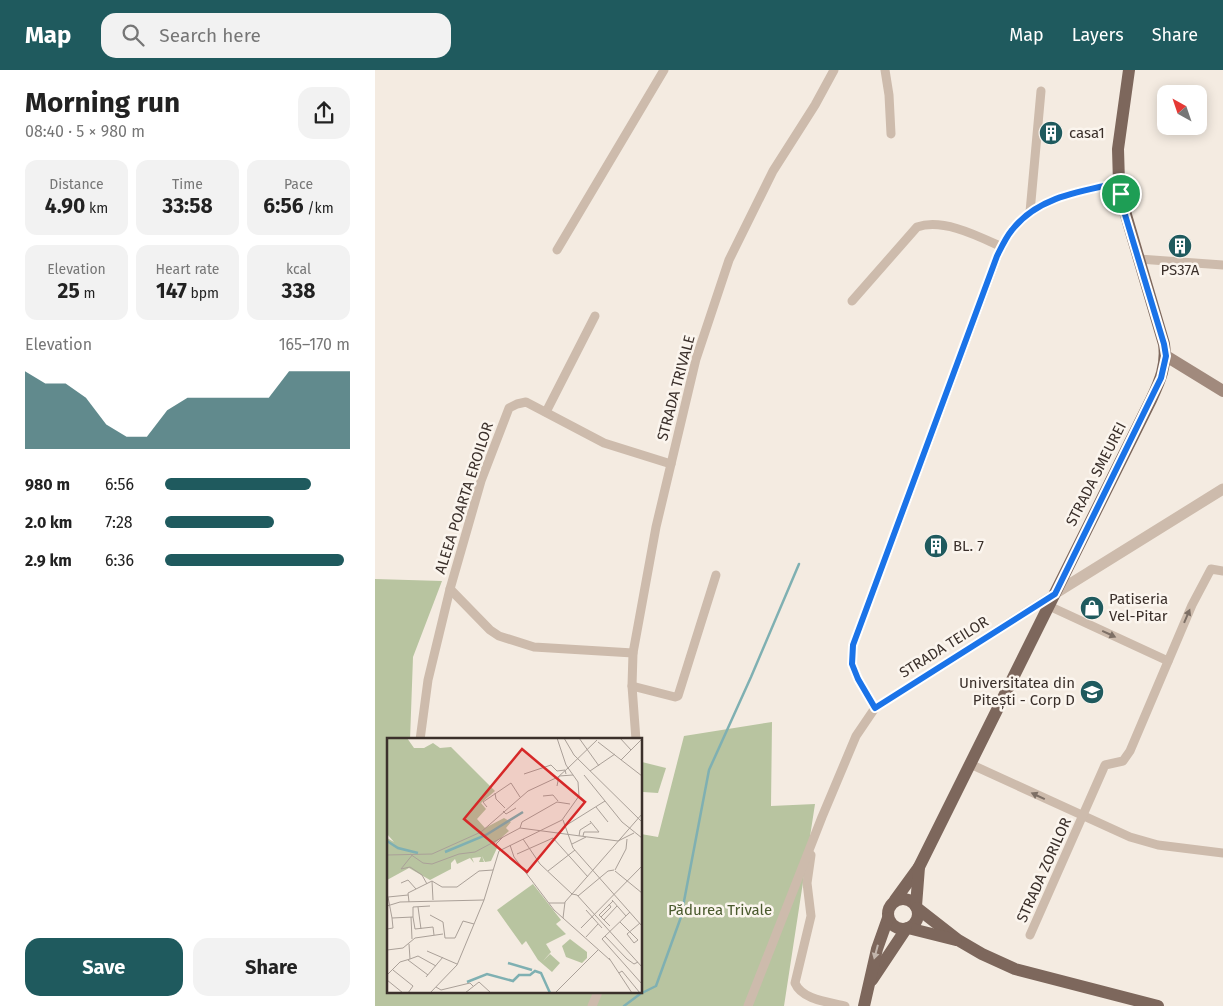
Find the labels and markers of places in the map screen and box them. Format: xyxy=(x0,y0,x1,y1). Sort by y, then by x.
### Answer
building icon: casa1 xyxy=(1038,120,1064,146)
place label: casa1 xyxy=(1069,124,1105,142)
pin xyxy=(1100,173,1142,215)
building icon: PS37A xyxy=(1167,233,1193,259)
place label: PS37A xyxy=(1161,261,1200,279)
building icon: BL. 7 xyxy=(923,533,949,559)
place label: BL. 7 xyxy=(953,537,984,555)
place label: Patiseria Vel-Pitar xyxy=(1109,590,1168,625)
shop icon: Patiseria Vel-Pitar xyxy=(1079,595,1105,621)
place label: Universitatea din Pitești - Corp D xyxy=(959,674,1075,710)
school or university icon: Universitatea din Pitești - Corp D xyxy=(1079,679,1105,705)

